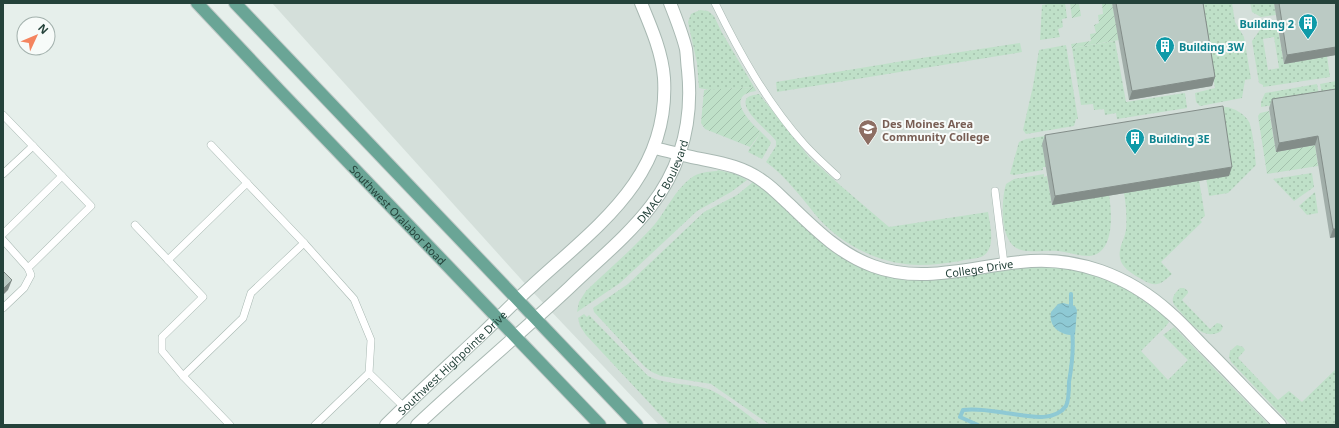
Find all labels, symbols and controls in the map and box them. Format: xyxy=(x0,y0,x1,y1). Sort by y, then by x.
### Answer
building icon: Building 2 xyxy=(1297,12,1319,40)
north arrow xyxy=(16,16,56,56)
place label: Building 2 xyxy=(1239,16,1294,31)
text: N xyxy=(35,20,52,37)
building icon: Building 3W xyxy=(1154,35,1176,63)
place label: Building 3W xyxy=(1179,39,1245,54)
place label: Des Moines Area Community College xyxy=(882,116,990,144)
school or university icon: Des Moines Area Community College xyxy=(857,118,879,146)
building icon: Building 3E xyxy=(1124,127,1146,155)
place label: Building 3E xyxy=(1149,131,1210,146)
street label: DMACC Boulevard xyxy=(633,138,691,226)
street label: Southwest Oralabor Road xyxy=(347,161,450,268)
street label: College Drive xyxy=(944,255,1014,280)
street label: Southwest Highpointe Drive xyxy=(394,307,510,418)

